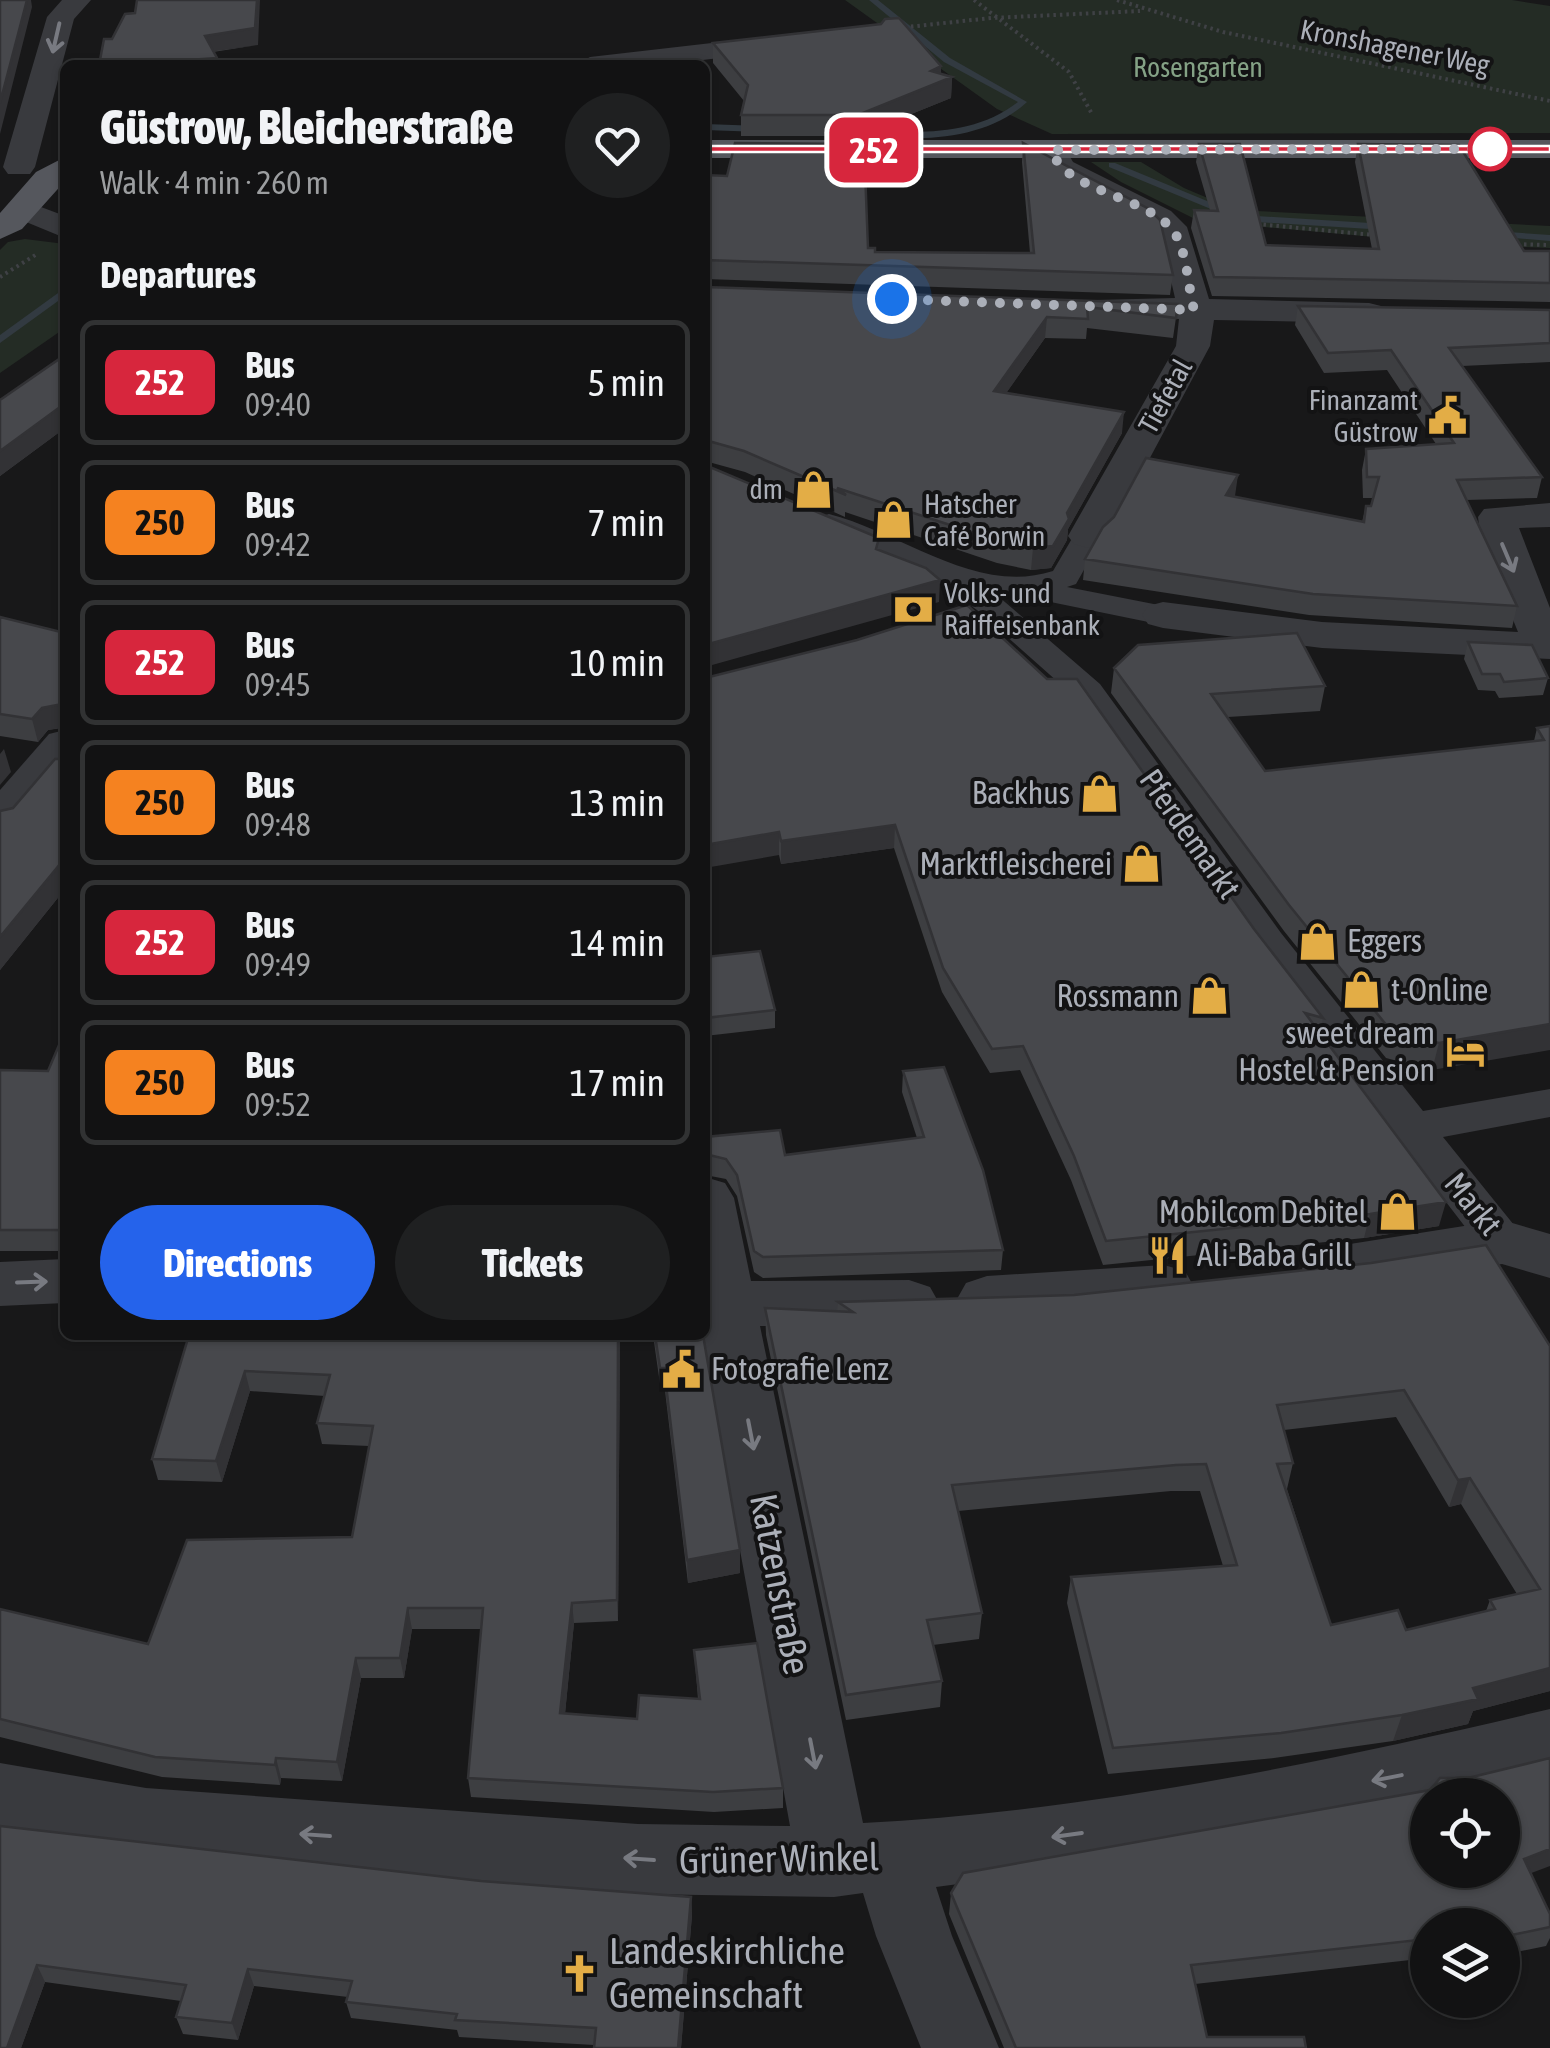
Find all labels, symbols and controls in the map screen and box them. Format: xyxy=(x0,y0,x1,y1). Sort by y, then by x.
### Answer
street label: Kronshagener Weg xyxy=(1298,13,1492,81)
one-way arrow xyxy=(46,21,64,53)
park label: Rosengarten xyxy=(1133,51,1263,83)
button: heart xyxy=(565,93,670,198)
text: Güstrow, Bleicherstraße xyxy=(100,99,513,154)
line badge: 252 xyxy=(816,118,932,182)
unlabelled marker xyxy=(1469,128,1511,170)
text: 252 xyxy=(849,130,899,170)
text: Walk · 4 min · 260 m xyxy=(100,164,329,201)
text: Departures xyxy=(100,253,256,296)
your location xyxy=(867,274,917,324)
text: Bus xyxy=(245,343,295,386)
street label: Tiefetal xyxy=(1132,353,1199,439)
text: 5 min xyxy=(587,361,665,404)
text: 252 xyxy=(135,362,185,402)
place label: Finanzamt Güstrow xyxy=(1309,384,1418,448)
text: 09:40 xyxy=(245,386,311,423)
public building icon: Finanzamt Güstrow xyxy=(1427,395,1469,437)
shop icon: dm xyxy=(792,468,834,510)
place label: dm xyxy=(750,473,783,505)
text: Bus xyxy=(245,483,295,526)
place label: Hatscher Café Borwin xyxy=(924,488,1045,552)
shop icon: Hatscher Café Borwin xyxy=(873,499,915,541)
text: 7 min xyxy=(587,501,665,544)
text: 250 xyxy=(135,502,185,542)
text: 09:42 xyxy=(245,526,311,563)
one-way arrow xyxy=(1501,543,1519,573)
place label: Volks- und Raiffeisenbank xyxy=(944,577,1100,641)
bank icon: Volks- und Raiffeisenbank xyxy=(893,588,935,630)
text: Bus xyxy=(245,623,295,666)
text: 10 min xyxy=(570,641,665,684)
text: 252 xyxy=(135,642,185,682)
text: 09:45 xyxy=(245,666,311,703)
street label: Pferdemarkt xyxy=(1133,762,1248,905)
text: Bus xyxy=(245,763,295,806)
shop icon: Backhus xyxy=(1079,772,1121,814)
place label: Backhus xyxy=(972,774,1070,811)
text: 13 min xyxy=(570,781,665,824)
text: 250 xyxy=(135,782,185,822)
text: 09:48 xyxy=(245,806,311,843)
shop icon: Marktfleischerei xyxy=(1121,843,1163,885)
place label: Marktfleischerei xyxy=(920,845,1112,882)
text: Bus xyxy=(245,903,295,946)
shop icon: Eggers xyxy=(1296,920,1338,962)
text: 14 min xyxy=(570,921,665,964)
text: 252 xyxy=(135,922,185,962)
place label: Eggers xyxy=(1347,922,1422,959)
text: 09:49 xyxy=(245,946,311,983)
shop icon: t-Online xyxy=(1340,969,1382,1011)
place label: t-Online xyxy=(1391,971,1488,1008)
shop icon: Rossmann xyxy=(1188,975,1230,1017)
place label: Rossmann xyxy=(1056,977,1179,1014)
place label: sweet dream Hostel & Pension xyxy=(1238,1014,1435,1088)
hotel icon: sweet dream Hostel & Pension xyxy=(1444,1030,1486,1072)
text: Bus xyxy=(245,1043,295,1086)
text: 17 min xyxy=(570,1061,665,1104)
text: 250 xyxy=(135,1062,185,1102)
text: 09:52 xyxy=(245,1086,311,1123)
street label: Markt xyxy=(1437,1165,1509,1242)
shop icon: Mobilcom Debitel xyxy=(1376,1191,1418,1233)
place label: Mobilcom Debitel xyxy=(1159,1193,1368,1230)
button: Directions xyxy=(100,1205,375,1320)
button: Tickets xyxy=(395,1205,670,1320)
restaurant icon: Ali-Baba Grill xyxy=(1146,1234,1188,1276)
place label: Ali-Baba Grill xyxy=(1197,1236,1352,1273)
one-way arrow xyxy=(16,1272,48,1291)
public building icon: Fotografie Lenz xyxy=(660,1348,702,1390)
place label: Fotografie Lenz xyxy=(711,1350,889,1387)
one-way arrow xyxy=(743,1418,762,1450)
street label: Katzenstraße xyxy=(742,1490,819,1678)
one-way arrow xyxy=(804,1737,823,1770)
one-way arrow xyxy=(1371,1769,1404,1788)
map controls xyxy=(1410,1778,1520,2018)
button: locate xyxy=(1410,1778,1520,1888)
one-way arrow xyxy=(299,1825,331,1844)
one-way arrow xyxy=(1051,1826,1084,1845)
street label: Grüner Winkel xyxy=(679,1835,879,1882)
one-way arrow xyxy=(623,1849,655,1868)
button: layers xyxy=(1410,1908,1520,2018)
place label: Landeskirchliche Gemeinschaft xyxy=(609,1929,845,2016)
church icon: Landeskirchliche Gemeinschaft xyxy=(558,1952,600,1994)

